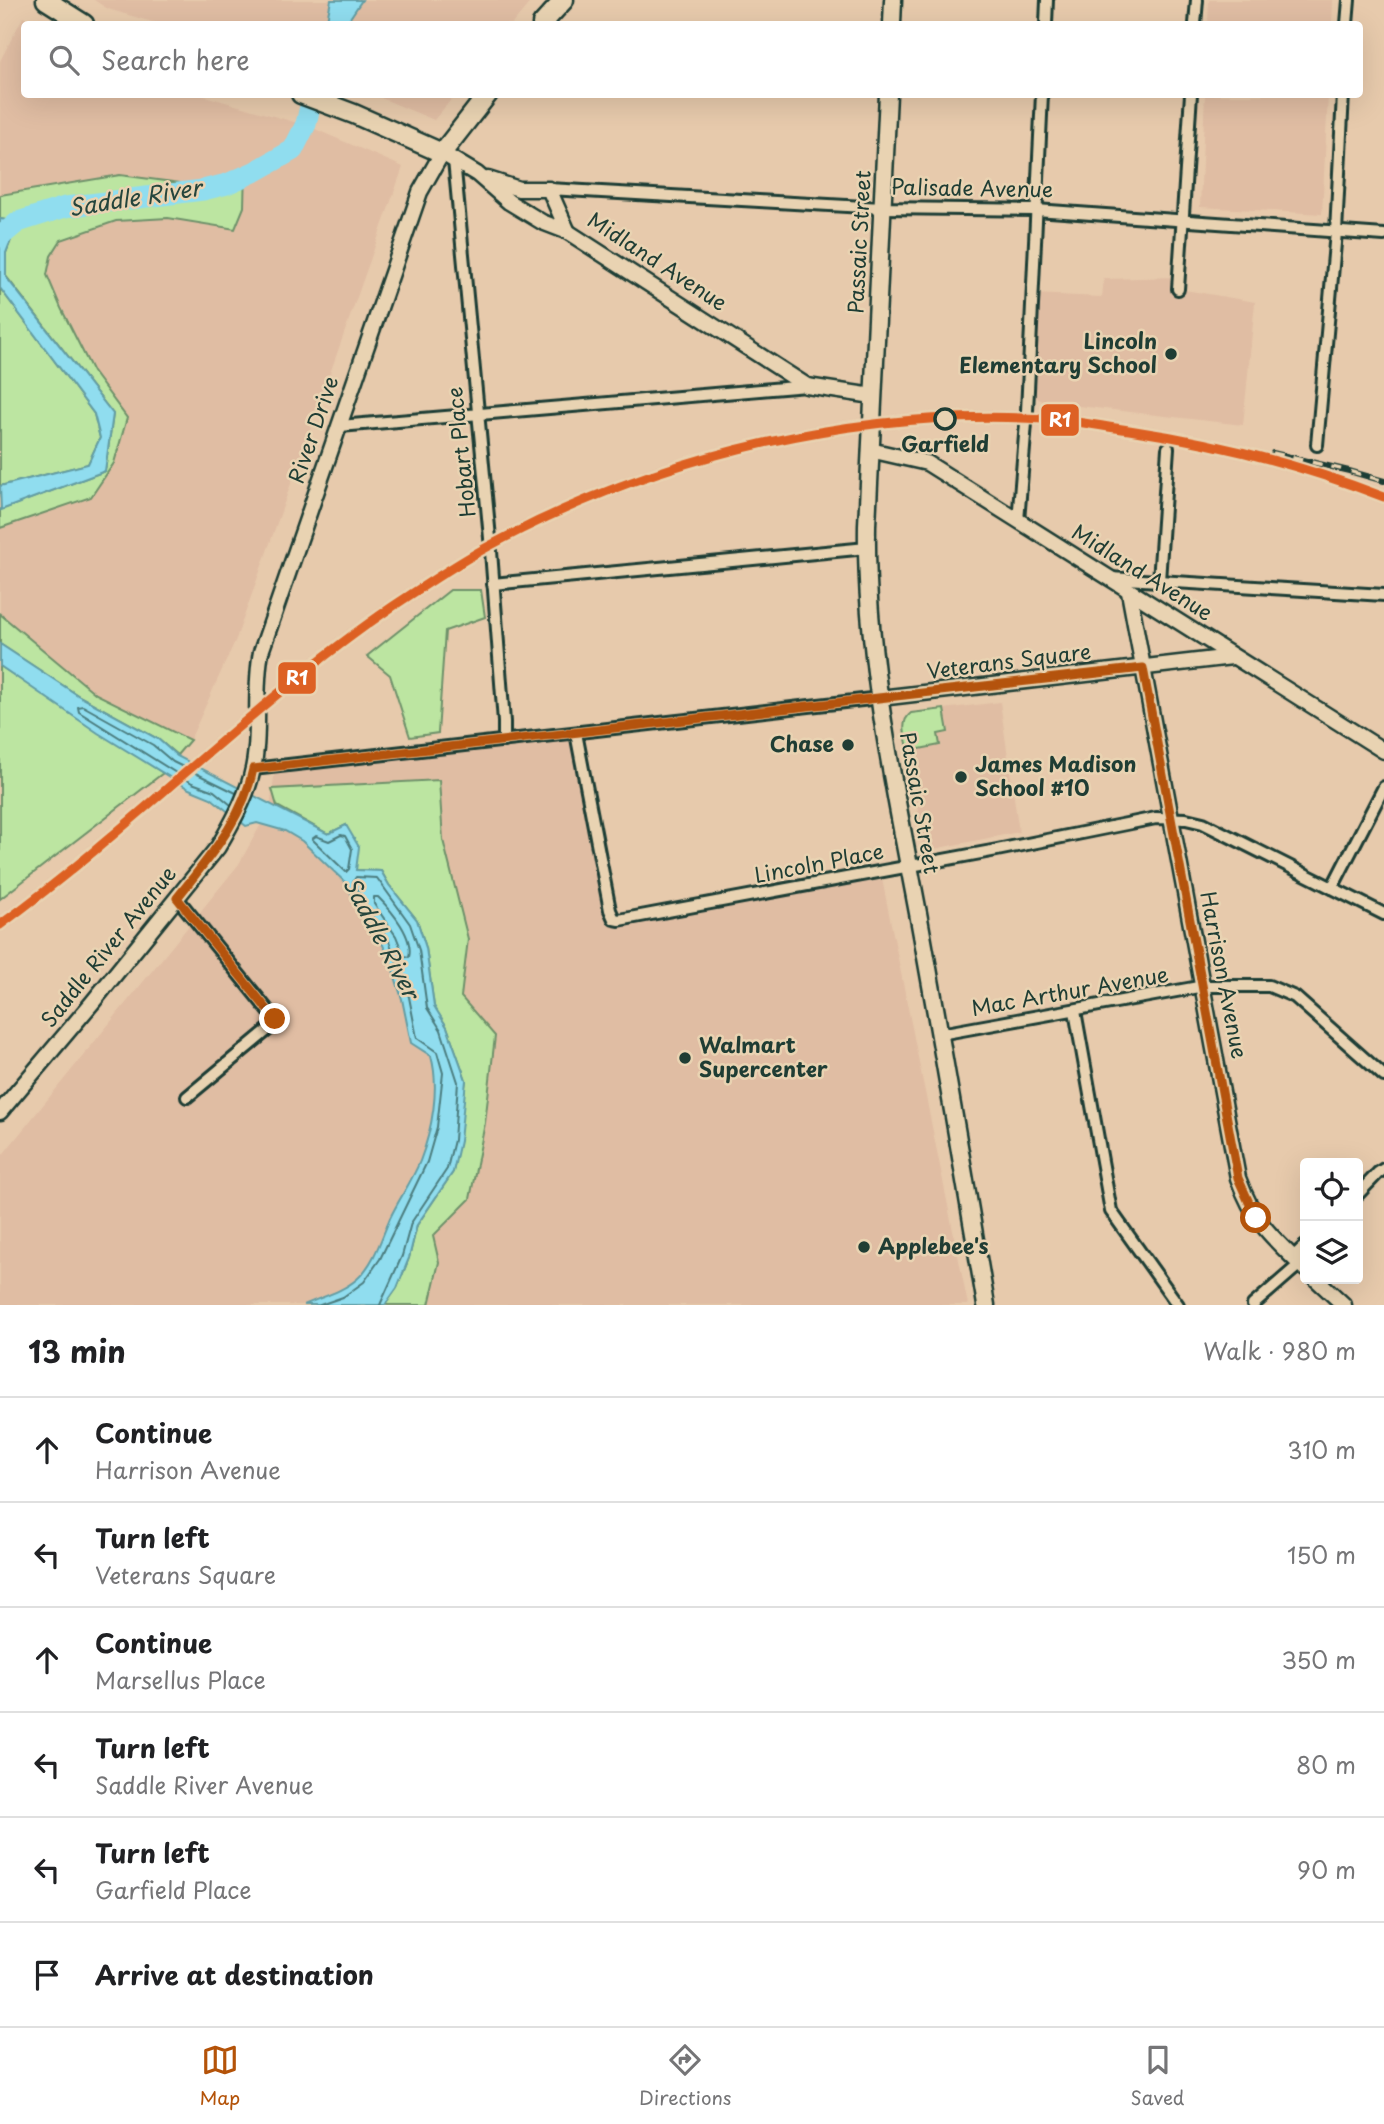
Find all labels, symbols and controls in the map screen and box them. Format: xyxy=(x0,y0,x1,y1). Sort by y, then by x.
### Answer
search box xyxy=(21,21,1363,98)
text: Search here xyxy=(101,40,250,79)
icon: search xyxy=(45,41,83,79)
water label: Saddle River xyxy=(66,168,207,224)
street label: Passaic Street xyxy=(838,169,878,314)
street label: Palisade Avenue xyxy=(891,170,1053,204)
street label: Midland Avenue xyxy=(582,203,734,318)
place label: Lincoln Elementary School xyxy=(959,324,1157,380)
marker: Lincoln Elementary School xyxy=(1163,346,1179,362)
street label: River Drive xyxy=(279,371,345,488)
street label: Hobart Place xyxy=(437,385,483,519)
line badge: R1 xyxy=(1040,403,1080,437)
text: R1 xyxy=(1049,405,1071,433)
marker: Garfield xyxy=(934,408,956,430)
place label: Garfield xyxy=(901,427,989,459)
street label: Midland Avenue xyxy=(1066,515,1220,628)
street label: Veterans Square xyxy=(925,634,1093,686)
line badge: R1 xyxy=(277,661,317,695)
text: R1 xyxy=(286,663,308,691)
place label: Chase xyxy=(770,727,834,759)
street label: Passaic Street xyxy=(893,729,949,876)
marker: Chase xyxy=(840,737,856,753)
place label: James Madison School #10 xyxy=(975,747,1136,803)
marker: James Madison School #10 xyxy=(953,769,969,785)
street label: Lincoln Place xyxy=(751,834,886,890)
street label: Saddle River Avenue xyxy=(32,858,183,1033)
water label: Saddle River xyxy=(335,870,431,1008)
street label: Harrison Avenue xyxy=(1193,888,1257,1061)
street label: Mac Arthur Avenue xyxy=(969,957,1171,1023)
route end xyxy=(259,1003,290,1034)
place label: Walmart Supercenter xyxy=(699,1028,828,1084)
marker: Walmart Supercenter xyxy=(677,1050,693,1066)
map controls xyxy=(1300,1158,1363,1284)
button: locate xyxy=(1300,1158,1363,1221)
route start xyxy=(1240,1202,1271,1233)
button: layers xyxy=(1300,1221,1363,1284)
place label: Applebee's xyxy=(878,1229,989,1261)
marker: Applebee's xyxy=(856,1239,872,1255)
text: 13 min xyxy=(28,1328,126,1373)
text: Walk · 980 m xyxy=(1203,1333,1356,1368)
text: Continue xyxy=(95,1413,212,1452)
icon: ahead xyxy=(28,1431,66,1469)
text: 310 m xyxy=(1287,1432,1356,1467)
text: Harrison Avenue xyxy=(95,1452,281,1487)
text: Turn left xyxy=(95,1518,210,1557)
icon: left xyxy=(28,1536,66,1574)
text: 150 m xyxy=(1287,1537,1356,1572)
text: Veterans Square xyxy=(95,1557,276,1592)
text: Continue xyxy=(95,1623,212,1662)
icon: ahead xyxy=(28,1641,66,1679)
text: 350 m xyxy=(1281,1642,1356,1677)
text: Marsellus Place xyxy=(95,1662,266,1697)
text: Turn left xyxy=(95,1728,210,1767)
icon: left xyxy=(28,1746,66,1784)
text: 80 m xyxy=(1296,1747,1356,1782)
text: Saddle River Avenue xyxy=(95,1767,314,1802)
text: Turn left xyxy=(95,1833,210,1872)
icon: left xyxy=(28,1851,66,1889)
text: 90 m xyxy=(1297,1852,1356,1887)
text: Garfield Place xyxy=(95,1872,251,1907)
text: Arrive at destination xyxy=(95,1955,374,1994)
icon: arrive xyxy=(28,1956,66,1994)
tab: Map xyxy=(200,2041,240,2111)
tab: Directions xyxy=(639,2041,732,2111)
tab: Saved xyxy=(1131,2041,1184,2111)

